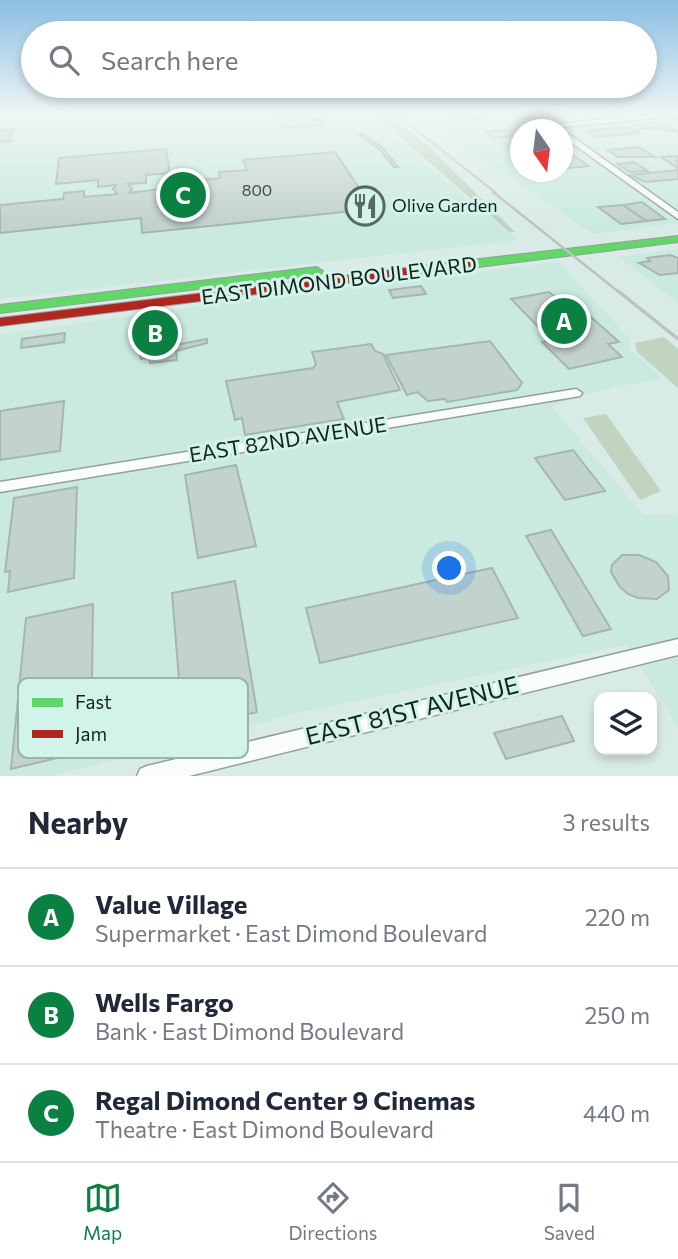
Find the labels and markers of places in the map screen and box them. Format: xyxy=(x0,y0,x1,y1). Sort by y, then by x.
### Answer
pin: C xyxy=(160,169,206,221)
restaurant icon: Olive Garden xyxy=(344,185,386,227)
place label: Olive Garden xyxy=(392,194,497,216)
pin: A xyxy=(541,295,587,347)
pin: B xyxy=(132,307,178,359)

